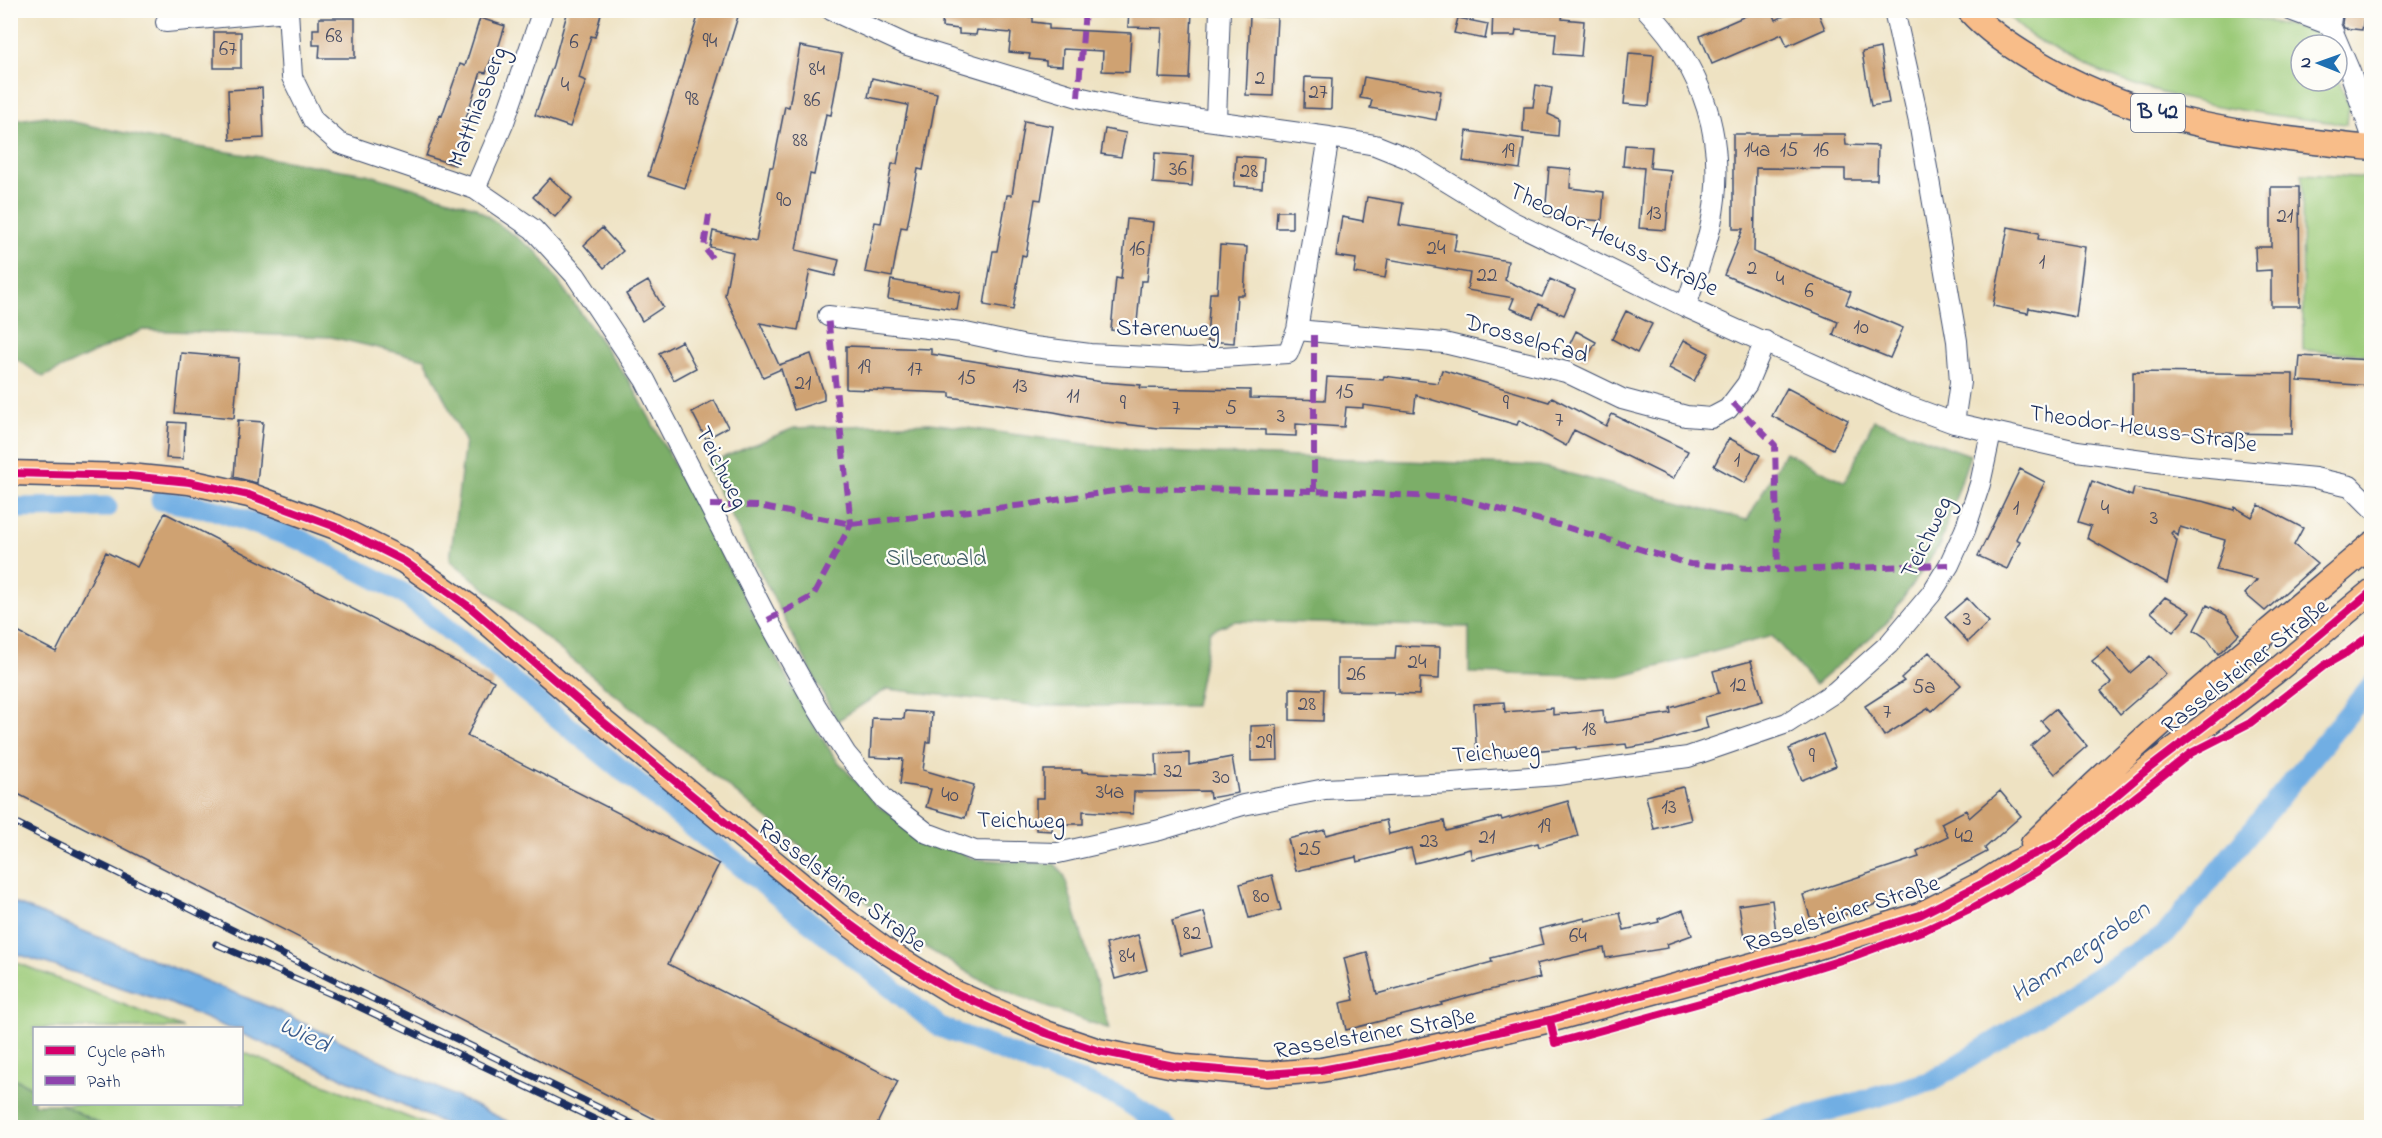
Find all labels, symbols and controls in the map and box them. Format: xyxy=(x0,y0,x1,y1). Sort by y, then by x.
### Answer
house number: 68 xyxy=(325,22,343,52)
house number: 94 xyxy=(703,27,718,57)
house number: 6 xyxy=(569,28,579,58)
north arrow xyxy=(2289,33,2349,93)
house number: 67 xyxy=(219,35,237,65)
street label: Matthiasberg xyxy=(440,42,518,172)
house number: 84 xyxy=(809,55,826,85)
text: N xyxy=(2294,57,2318,68)
house number: 2 xyxy=(1255,64,1265,94)
house number: 4 xyxy=(561,71,570,101)
house number: 27 xyxy=(1308,78,1328,108)
house number: 98 xyxy=(685,85,699,115)
house number: 86 xyxy=(803,86,821,116)
road number: B 42 xyxy=(2131,94,2185,132)
house number: 88 xyxy=(792,126,808,156)
house number: 14a xyxy=(1744,136,1770,166)
house number: 15 xyxy=(1780,136,1798,166)
house number: 16 xyxy=(1813,136,1829,166)
house number: 19 xyxy=(1502,137,1515,167)
house number: 36 xyxy=(1169,155,1187,185)
house number: 28 xyxy=(1240,157,1258,187)
street label: Theodor-Heuss-Straße xyxy=(1502,175,1724,307)
house number: 90 xyxy=(776,186,792,216)
house number: 13 xyxy=(1646,199,1662,229)
house number: 21 xyxy=(2276,202,2294,232)
house number: 24 xyxy=(1426,234,1446,264)
house number: 16 xyxy=(1129,235,1145,265)
house number: 1 xyxy=(2039,248,2046,278)
house number: 2 xyxy=(1747,254,1757,284)
house number: 22 xyxy=(1477,261,1497,291)
house number: 4 xyxy=(1776,265,1785,295)
house number: 6 xyxy=(1804,277,1814,307)
street label: Drosselpfad xyxy=(1459,305,1593,375)
street label: Starenweg xyxy=(1116,312,1220,348)
house number: 10 xyxy=(1853,313,1869,343)
house number: 19 xyxy=(858,353,871,383)
house number: 17 xyxy=(907,355,923,385)
house number: 15 xyxy=(958,364,976,394)
house number: 21 xyxy=(794,369,812,399)
house number: 13 xyxy=(1012,372,1028,402)
house number: 15 xyxy=(1336,378,1354,408)
house number: 11 xyxy=(1066,382,1080,412)
house number: 9 xyxy=(1120,389,1127,419)
house number: 9 xyxy=(1503,389,1510,419)
house number: 7 xyxy=(1172,394,1181,424)
house number: 5 xyxy=(1225,394,1237,424)
street label: Theodor-Heuss-Straße xyxy=(2027,397,2259,463)
house number: 3 xyxy=(1277,402,1285,432)
house number: 7 xyxy=(1555,406,1564,436)
street label: Teichweg xyxy=(684,421,756,515)
house number: 1 xyxy=(1734,446,1741,476)
street label: Teichweg xyxy=(1893,491,1963,585)
house number: 1 xyxy=(2013,494,2020,524)
house number: 4 xyxy=(2101,494,2110,524)
house number: 3 xyxy=(2150,504,2158,534)
park label: Silberwald xyxy=(886,542,987,577)
street label: Rasselsteiner Straße xyxy=(2155,590,2337,744)
house number: 3 xyxy=(1963,605,1971,635)
house number: 24 xyxy=(1407,648,1427,678)
house number: 26 xyxy=(1346,660,1366,690)
house number: 12 xyxy=(1729,671,1747,701)
house number: 5a xyxy=(1912,673,1936,703)
house number: 28 xyxy=(1298,690,1316,720)
house number: 7 xyxy=(1883,698,1892,728)
house number: 18 xyxy=(1582,715,1596,745)
house number: 29 xyxy=(1256,728,1273,758)
street label: Teichweg xyxy=(1451,733,1541,775)
house number: 9 xyxy=(1809,742,1816,772)
house number: 32 xyxy=(1163,757,1183,787)
house number: 30 xyxy=(1212,763,1230,793)
house number: 34a xyxy=(1096,778,1124,808)
house number: 40 xyxy=(941,781,959,811)
house number: 13 xyxy=(1661,793,1677,823)
street label: Teichweg xyxy=(977,804,1065,840)
street label: Rasselsteiner Straße xyxy=(749,812,933,963)
house number: 19 xyxy=(1538,812,1551,842)
house number: 42 xyxy=(1954,822,1974,852)
house number: 21 xyxy=(1478,823,1496,853)
house number: 23 xyxy=(1419,827,1439,857)
house number: 25 xyxy=(1299,835,1321,865)
street label: Rasselsteiner Straße xyxy=(1740,867,1945,963)
house number: 80 xyxy=(1253,882,1269,912)
water label: Hammergraben xyxy=(2004,892,2159,1014)
house number: 82 xyxy=(1183,919,1201,949)
house number: 64 xyxy=(1569,922,1587,952)
house number: 84 xyxy=(1119,942,1136,972)
street label: Rasselsteiner Straße xyxy=(1272,1000,1479,1070)
water label: Wied xyxy=(272,1007,337,1065)
legend xyxy=(33,1027,243,1105)
text: Cycle path xyxy=(87,1040,165,1066)
text: Path xyxy=(87,1070,121,1096)

